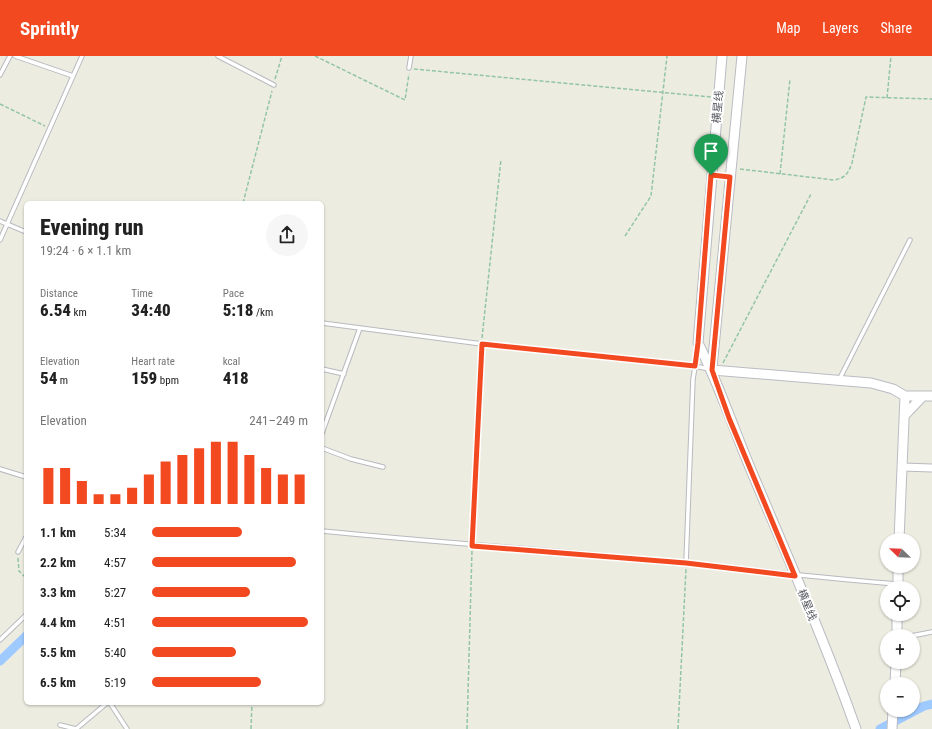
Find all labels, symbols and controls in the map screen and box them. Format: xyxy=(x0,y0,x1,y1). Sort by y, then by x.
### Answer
text: Sprintly xyxy=(20,17,79,40)
text: Map xyxy=(776,20,800,36)
text: Layers xyxy=(822,20,859,36)
text: Share xyxy=(881,20,912,36)
street label: 横星线 xyxy=(710,90,726,124)
pin xyxy=(694,134,728,175)
icon: arrive xyxy=(700,140,722,162)
button: share xyxy=(266,214,308,256)
text: Evening run xyxy=(40,215,144,240)
text: 19:24 · 6 × 1.1 km xyxy=(40,243,131,258)
text: Distance xyxy=(40,287,78,300)
text: Time xyxy=(131,287,153,300)
text: Pace xyxy=(223,287,244,300)
text: 6.54 xyxy=(40,300,71,320)
text: 34:40 xyxy=(131,300,171,320)
text: 5:18 xyxy=(223,300,253,320)
text: km xyxy=(71,306,87,319)
text: /km xyxy=(253,306,273,319)
text: Elevation xyxy=(40,355,80,368)
text: Heart rate xyxy=(131,355,175,368)
text: kcal xyxy=(223,355,240,368)
text: 54 xyxy=(40,368,57,388)
text: 159 xyxy=(131,368,157,388)
text: 418 xyxy=(223,368,249,388)
text: m xyxy=(57,374,68,387)
text: bpm xyxy=(157,374,179,387)
text: Elevation xyxy=(40,413,87,428)
text: 241–249 m xyxy=(249,413,308,428)
text: 1.1 km xyxy=(40,525,76,540)
text: 5:34 xyxy=(104,525,126,540)
north arrow xyxy=(880,533,920,573)
map controls xyxy=(880,533,920,717)
text: 2.2 km xyxy=(40,555,76,570)
text: 4:57 xyxy=(104,555,126,570)
button: locate xyxy=(880,581,920,621)
text: 3.3 km xyxy=(40,585,76,600)
text: 5:27 xyxy=(104,585,126,600)
street label: 横星线 xyxy=(795,587,819,623)
text: 4.4 km xyxy=(40,615,76,630)
text: 4:51 xyxy=(104,615,126,630)
button: + xyxy=(880,629,920,669)
text: 5.5 km xyxy=(40,645,76,660)
text: 5:40 xyxy=(104,645,126,660)
text: 6.5 km xyxy=(40,675,76,690)
text: 5:19 xyxy=(104,675,126,690)
button: − xyxy=(880,677,920,717)

